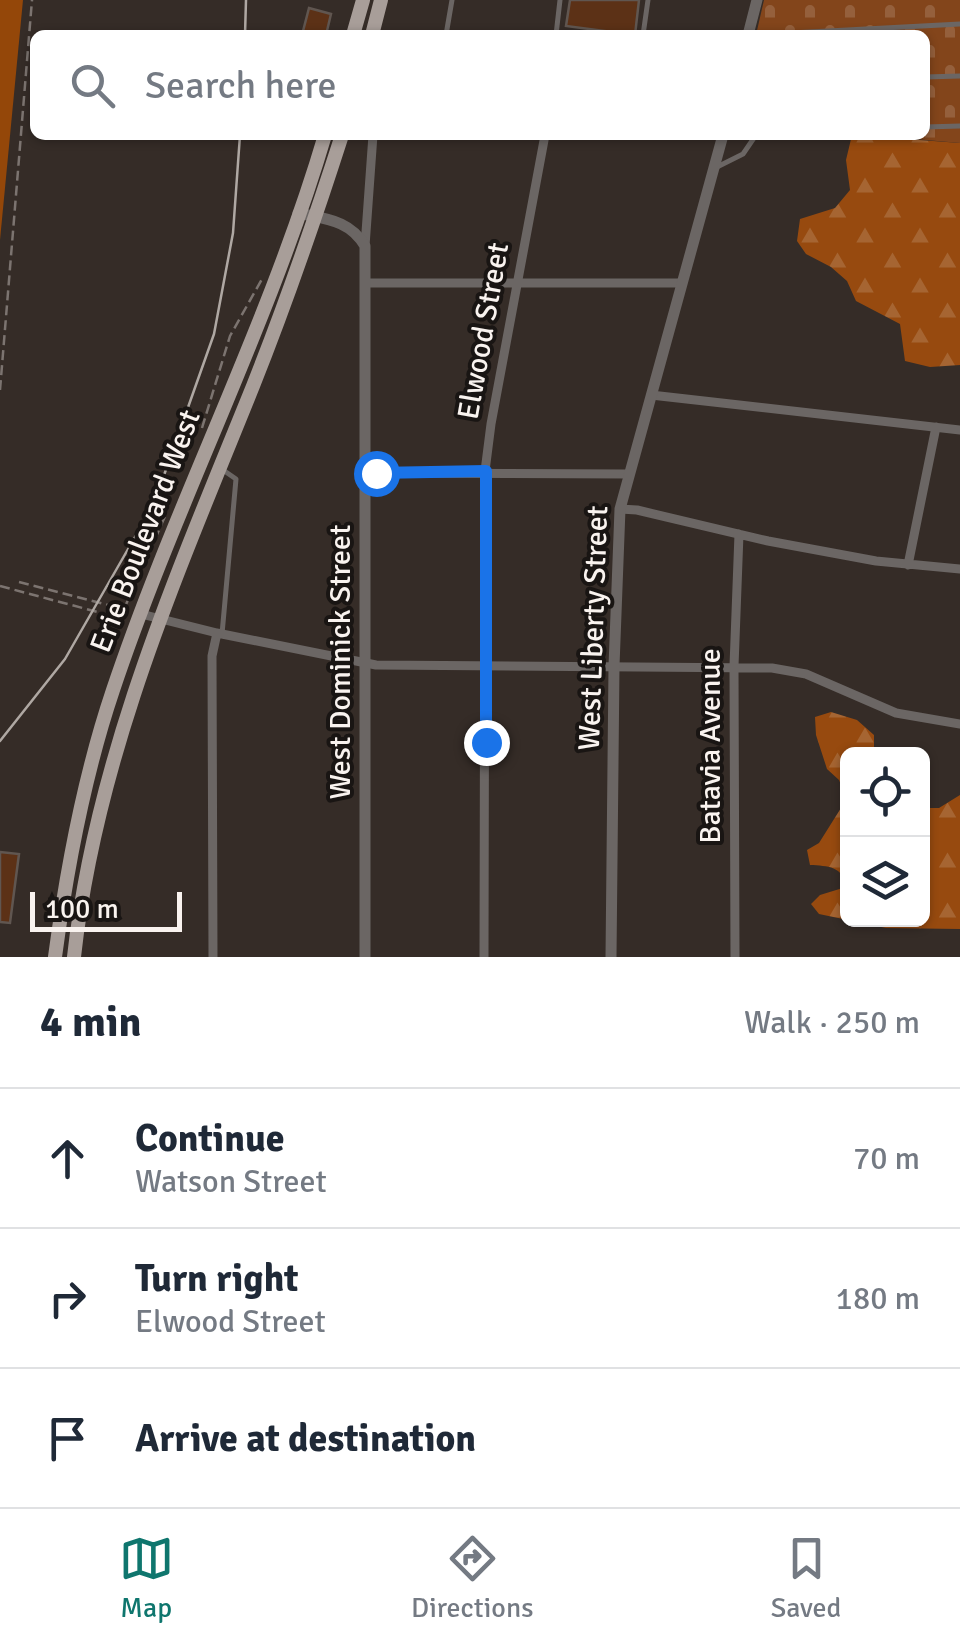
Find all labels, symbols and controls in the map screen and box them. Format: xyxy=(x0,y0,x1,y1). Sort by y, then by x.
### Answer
search box xyxy=(30,30,930,140)
icon: search xyxy=(65,58,120,113)
text: Search here xyxy=(145,62,337,109)
street label: Elwood Street xyxy=(450,240,517,422)
street label: Erie Boulevard West xyxy=(82,405,209,658)
route start xyxy=(354,451,400,497)
street label: West Liberty Street xyxy=(571,505,616,751)
street label: West Dominick Street xyxy=(322,524,359,800)
street label: Batavia Avenue xyxy=(692,648,729,844)
route end xyxy=(464,720,510,766)
map controls xyxy=(840,747,930,927)
button: locate xyxy=(840,747,930,837)
button: layers xyxy=(840,837,930,927)
scale bar xyxy=(30,887,182,931)
text: 100 m xyxy=(45,892,119,926)
text: 4 min xyxy=(40,997,141,1048)
text: Walk · 250 m xyxy=(744,1003,920,1042)
text: Continue xyxy=(135,1115,285,1162)
icon: ahead xyxy=(40,1131,95,1186)
text: 70 m xyxy=(853,1139,920,1178)
text: Watson Street xyxy=(135,1162,327,1201)
text: Turn right xyxy=(135,1255,299,1302)
icon: right xyxy=(40,1271,95,1326)
text: 180 m xyxy=(836,1279,920,1318)
text: Elwood Street xyxy=(135,1302,326,1341)
icon: arrive xyxy=(40,1411,95,1466)
text: Arrive at destination xyxy=(135,1415,476,1462)
tab: Map xyxy=(119,1531,174,1625)
tab: Directions xyxy=(411,1531,533,1625)
tab: Saved xyxy=(771,1531,841,1625)

